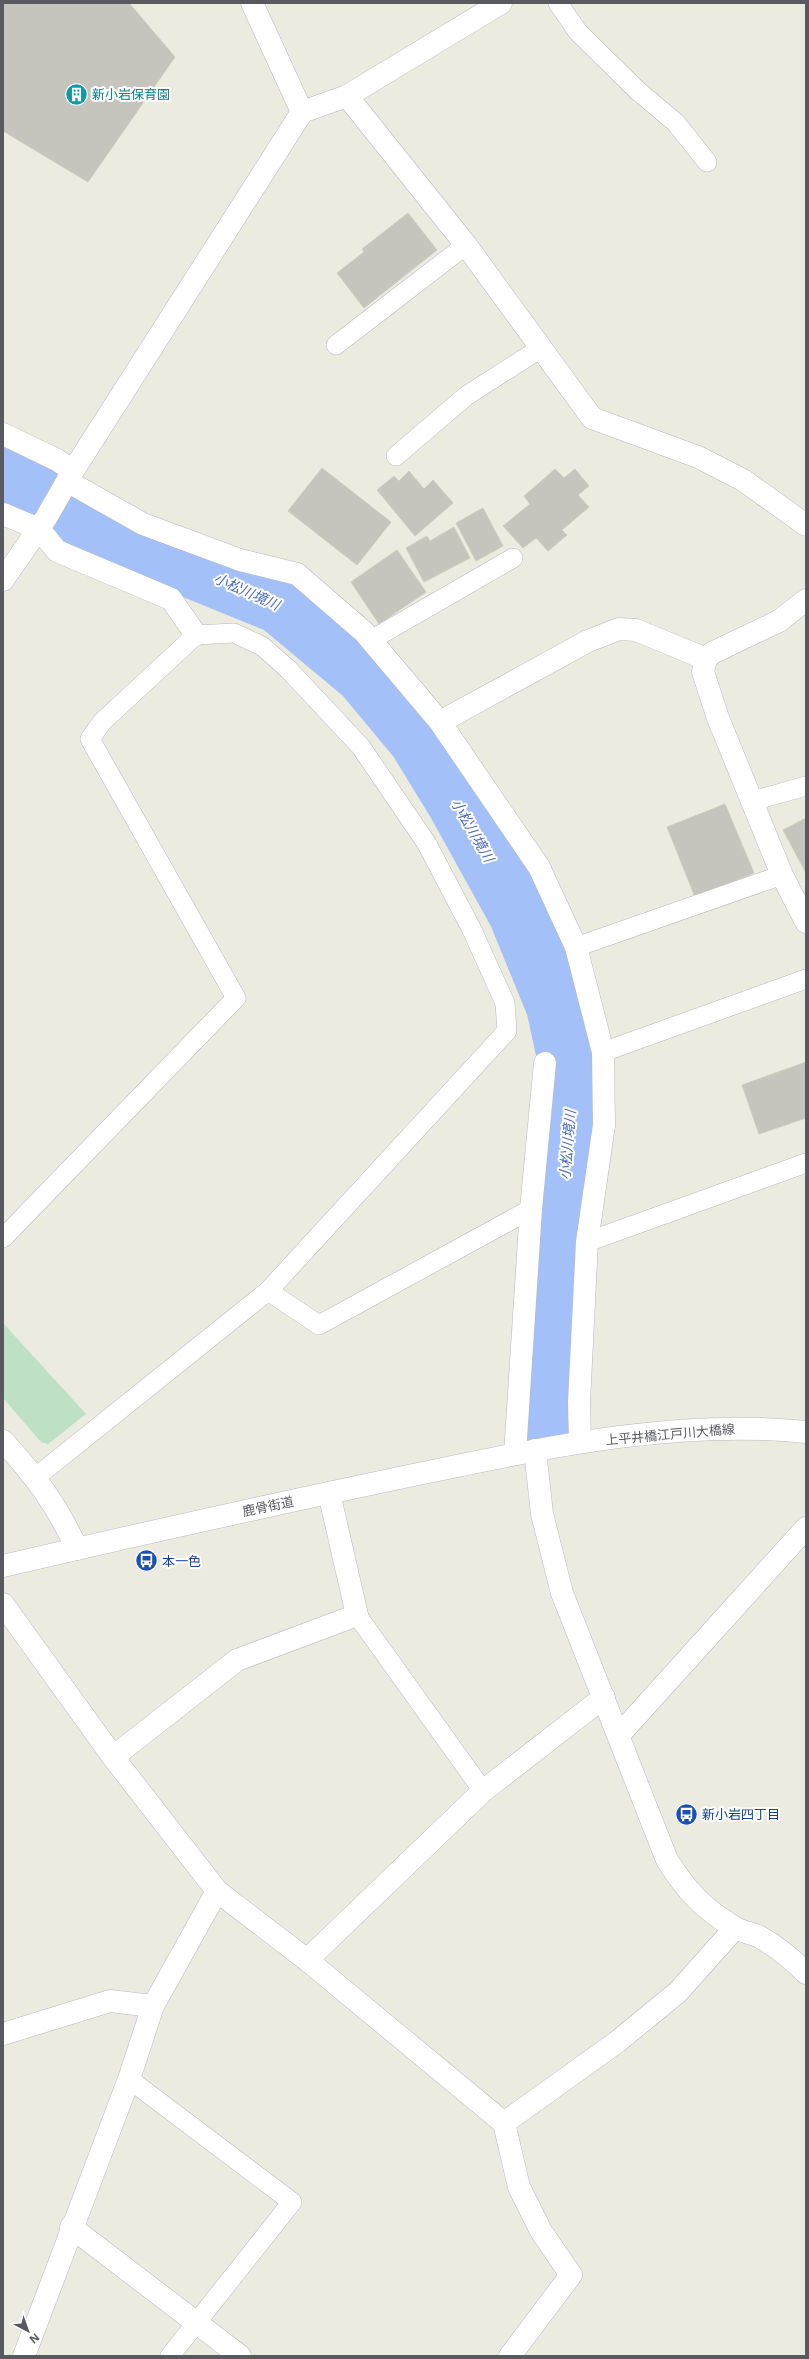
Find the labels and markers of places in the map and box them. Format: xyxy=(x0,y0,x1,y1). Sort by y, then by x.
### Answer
building icon: 新小岩保育園 xyxy=(63,81,89,107)
place label: 新小岩保育園 xyxy=(92,85,170,103)
bus stop icon: 本一色 xyxy=(133,1548,159,1574)
place label: 本一色 xyxy=(162,1552,201,1570)
bus stop icon: 新小岩四丁目 xyxy=(674,1801,700,1827)
place label: 新小岩四丁目 xyxy=(702,1805,780,1823)

